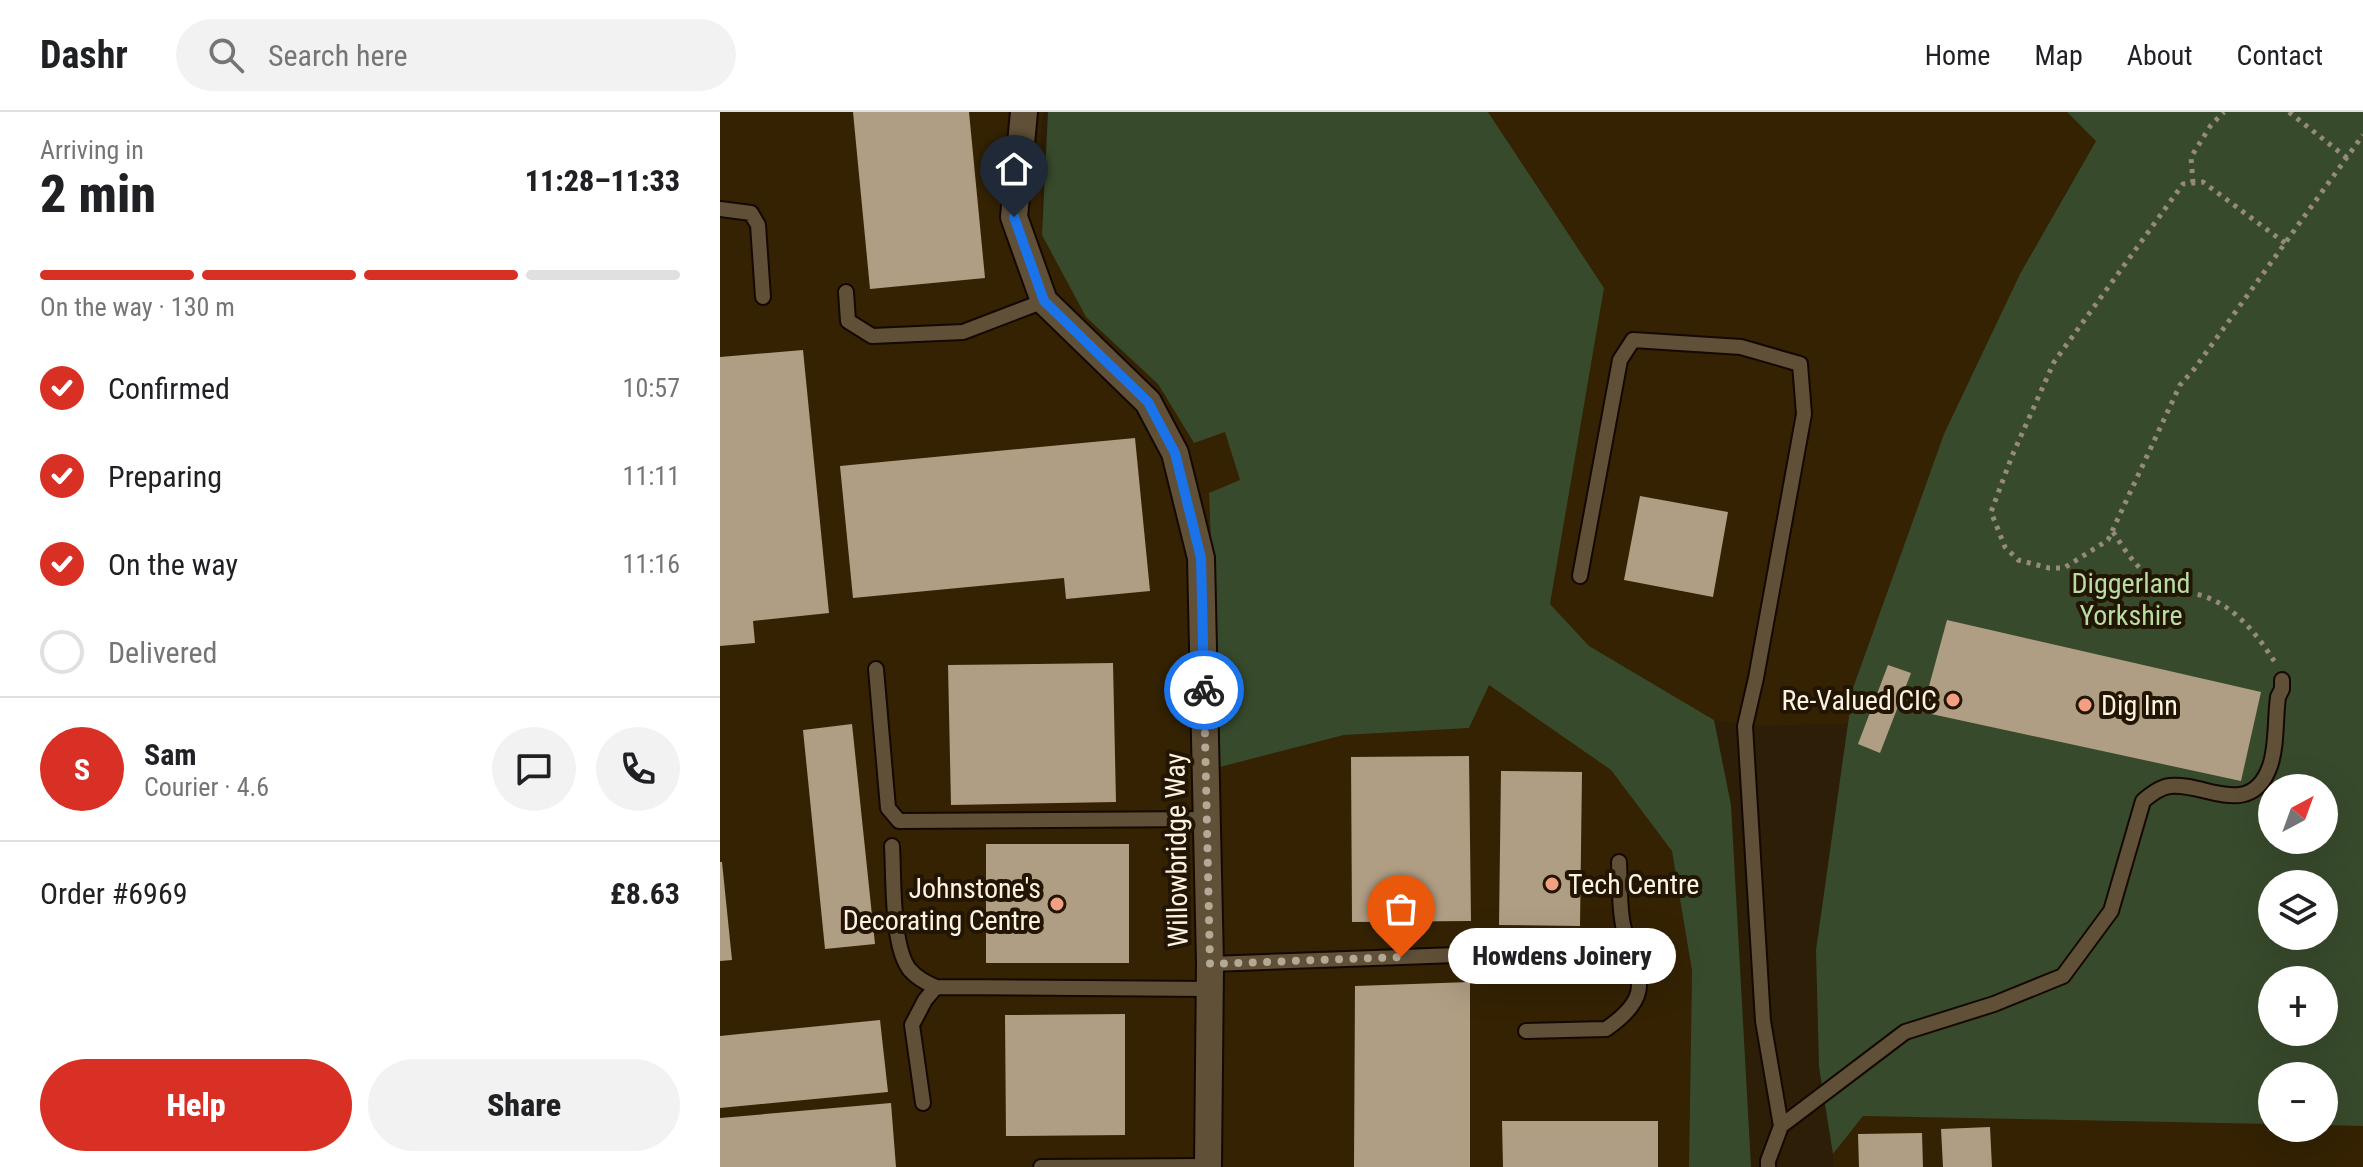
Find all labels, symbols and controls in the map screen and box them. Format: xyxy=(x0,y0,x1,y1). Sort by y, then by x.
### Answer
search box xyxy=(176,19,736,91)
text: Dashr xyxy=(40,33,128,77)
icon: search xyxy=(204,33,248,77)
text: Search here xyxy=(268,38,407,73)
text: Home xyxy=(1925,39,1990,72)
text: Map xyxy=(2034,39,2083,72)
text: About xyxy=(2127,39,2193,72)
text: Contact xyxy=(2237,39,2323,72)
text: Arriving in xyxy=(40,135,144,165)
pin xyxy=(980,135,1048,217)
icon: home xyxy=(992,147,1036,191)
text: 11:28–11:33 xyxy=(525,163,680,198)
text: 2 min xyxy=(40,164,156,225)
text: On the way · 130 m xyxy=(40,292,235,322)
icon: check xyxy=(40,366,84,410)
text: Confirmed xyxy=(108,371,230,406)
text: 10:57 xyxy=(623,373,680,403)
icon: check xyxy=(40,454,84,498)
text: Preparing xyxy=(108,459,222,494)
text: 11:11 xyxy=(623,461,680,491)
icon: check xyxy=(40,542,84,586)
text: On the way xyxy=(108,547,238,582)
text: 11:16 xyxy=(623,549,680,579)
park label: Diggerland Yorkshire xyxy=(2072,567,2190,632)
text: Delivered xyxy=(108,635,217,670)
courier xyxy=(1164,650,1244,730)
icon: bike xyxy=(1182,668,1226,712)
place label: Re-Valued CIC xyxy=(1781,684,1937,717)
place label: Dig Inn xyxy=(2101,689,2178,722)
marker: Re-Valued CIC xyxy=(1944,691,1962,709)
marker: Dig Inn xyxy=(2076,696,2094,714)
button: chat xyxy=(492,727,576,811)
button: phone xyxy=(596,727,680,811)
text: Sam xyxy=(144,737,197,772)
text: S xyxy=(74,752,90,787)
street label: Willowbridge Way xyxy=(1158,752,1195,948)
text: Courier · 4.6 xyxy=(144,772,269,802)
north arrow xyxy=(2258,774,2338,854)
map controls xyxy=(2258,774,2338,1142)
place label: Tech Centre xyxy=(1568,868,1699,901)
button: layers xyxy=(2258,870,2338,950)
place label: Johnstone's Decorating Centre xyxy=(843,872,1041,937)
pin xyxy=(1367,875,1435,957)
marker: Tech Centre xyxy=(1543,875,1561,893)
text: Order #6969 xyxy=(40,876,188,911)
text: £8.63 xyxy=(610,876,680,911)
icon: bag xyxy=(1379,887,1423,931)
marker: Johnstone's Decorating Centre xyxy=(1048,895,1066,913)
callout: Howdens Joinery xyxy=(1449,929,1677,985)
text: Howdens Joinery xyxy=(1472,941,1652,971)
button: + xyxy=(2258,966,2338,1046)
button: Help xyxy=(40,1059,352,1151)
button: Share xyxy=(368,1059,680,1151)
button: − xyxy=(2258,1062,2338,1142)

